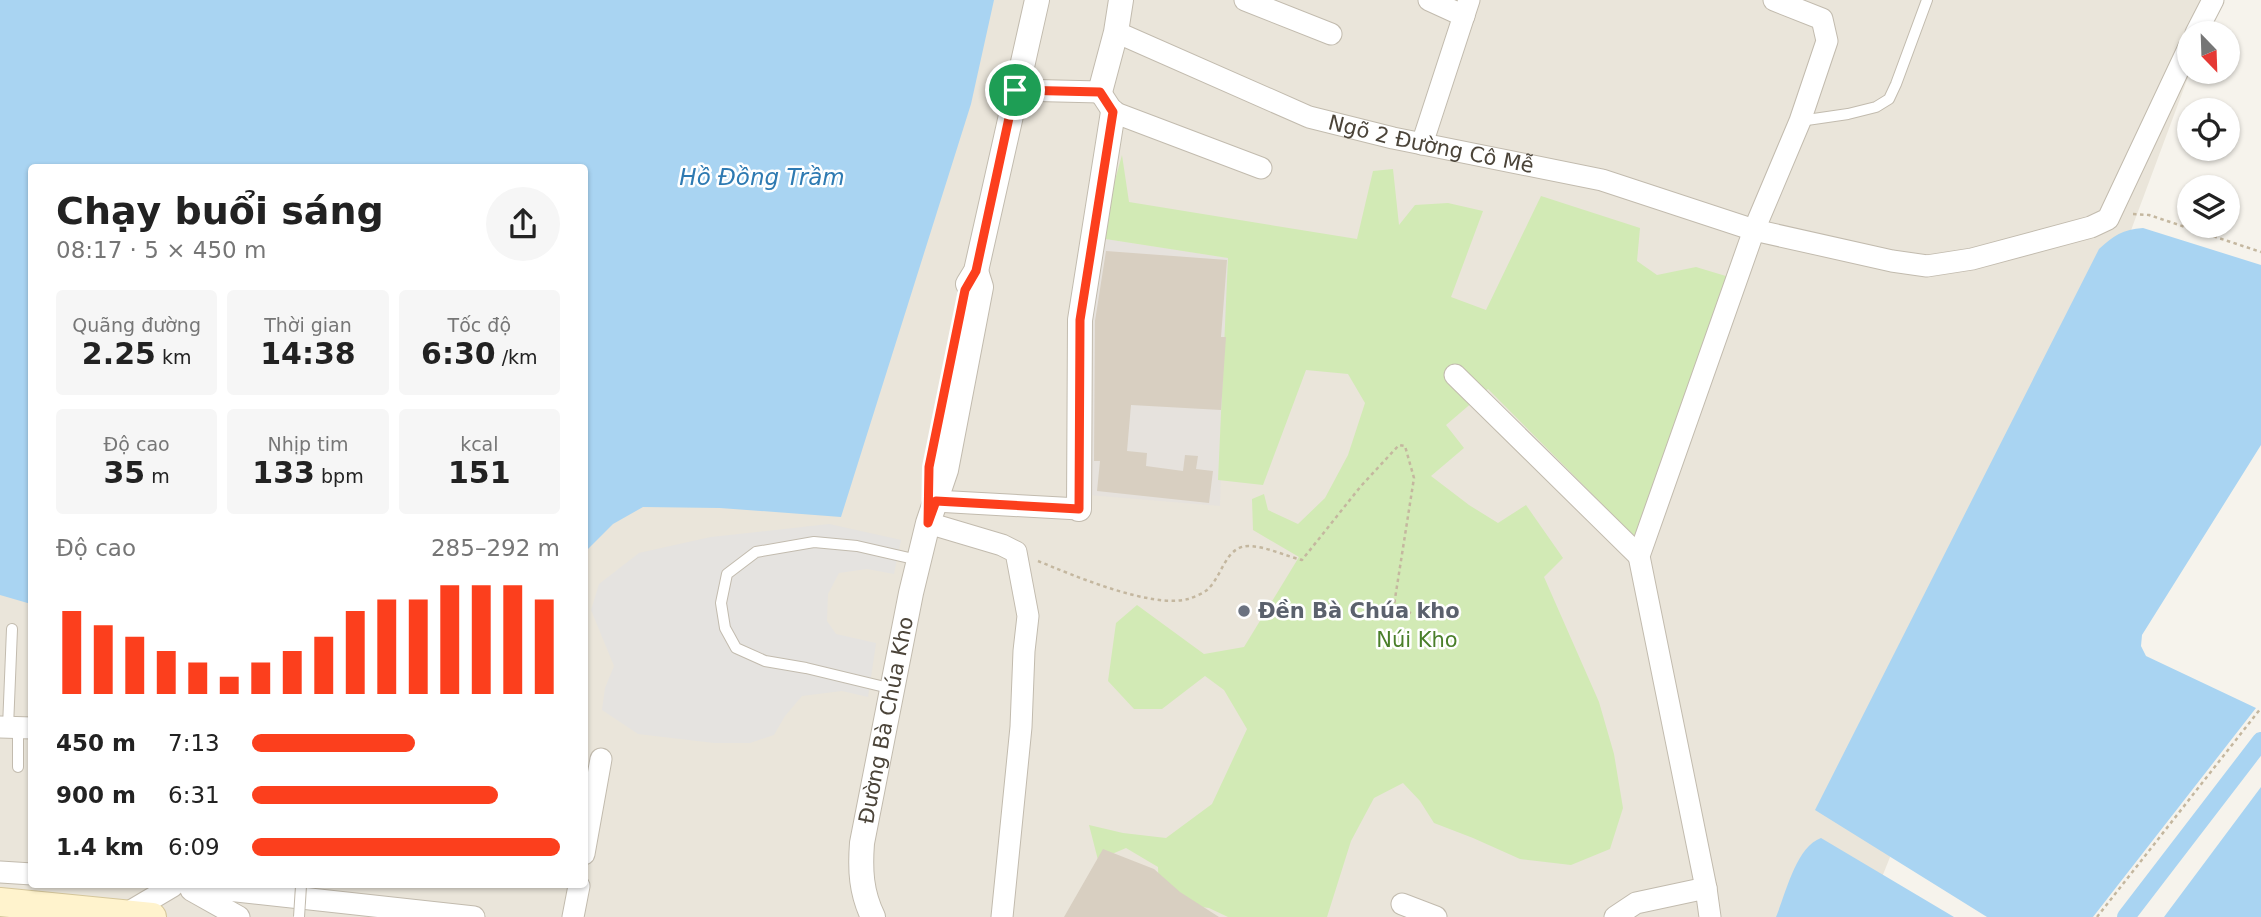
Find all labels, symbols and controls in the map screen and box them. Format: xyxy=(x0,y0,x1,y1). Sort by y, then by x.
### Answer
north arrow xyxy=(2177,21,2240,84)
map controls xyxy=(2177,21,2240,238)
pin xyxy=(985,60,1045,120)
icon: arrive xyxy=(996,71,1034,109)
button: locate xyxy=(2177,98,2240,161)
street label: Ngõ 2 Đường Cô Mễ xyxy=(1326,110,1536,178)
water label: Hồ Đồng Trầm xyxy=(679,164,845,190)
button: layers xyxy=(2177,175,2240,238)
button: share xyxy=(486,187,560,261)
text: Chạy buổi sáng xyxy=(56,189,384,233)
text: 08:17 · 5 × 450 m xyxy=(56,237,266,263)
text: Quãng đường xyxy=(72,314,201,336)
text: Thời gian xyxy=(264,314,352,336)
text: Tốc độ xyxy=(448,314,511,336)
text: 2.25 xyxy=(82,336,156,371)
text: 14:38 xyxy=(260,336,356,371)
text: 6:30 xyxy=(421,336,496,371)
text: km xyxy=(156,346,191,368)
text: /km xyxy=(496,346,538,368)
text: Độ cao xyxy=(104,433,170,455)
text: Nhịp tim xyxy=(268,433,348,455)
text: kcal xyxy=(460,433,499,455)
text: 35 xyxy=(104,455,145,490)
text: 133 xyxy=(252,455,315,490)
text: 151 xyxy=(448,455,511,490)
text: m xyxy=(145,465,170,487)
text: bpm xyxy=(315,465,364,487)
text: Độ cao xyxy=(56,535,136,561)
text: 285–292 m xyxy=(431,535,560,561)
place label: Đền Bà Chúa kho xyxy=(1258,599,1460,623)
marker: Đền Bà Chúa kho xyxy=(1236,603,1252,619)
street label: Đường Bà Chúa Kho xyxy=(854,614,918,826)
park label: Núi Kho xyxy=(1376,628,1458,652)
text: 450 m xyxy=(56,730,136,756)
text: 7:13 xyxy=(168,730,220,756)
text: 900 m xyxy=(56,782,136,808)
text: 6:31 xyxy=(168,782,220,808)
text: 1.4 km xyxy=(56,834,144,860)
text: 6:09 xyxy=(168,834,220,860)

